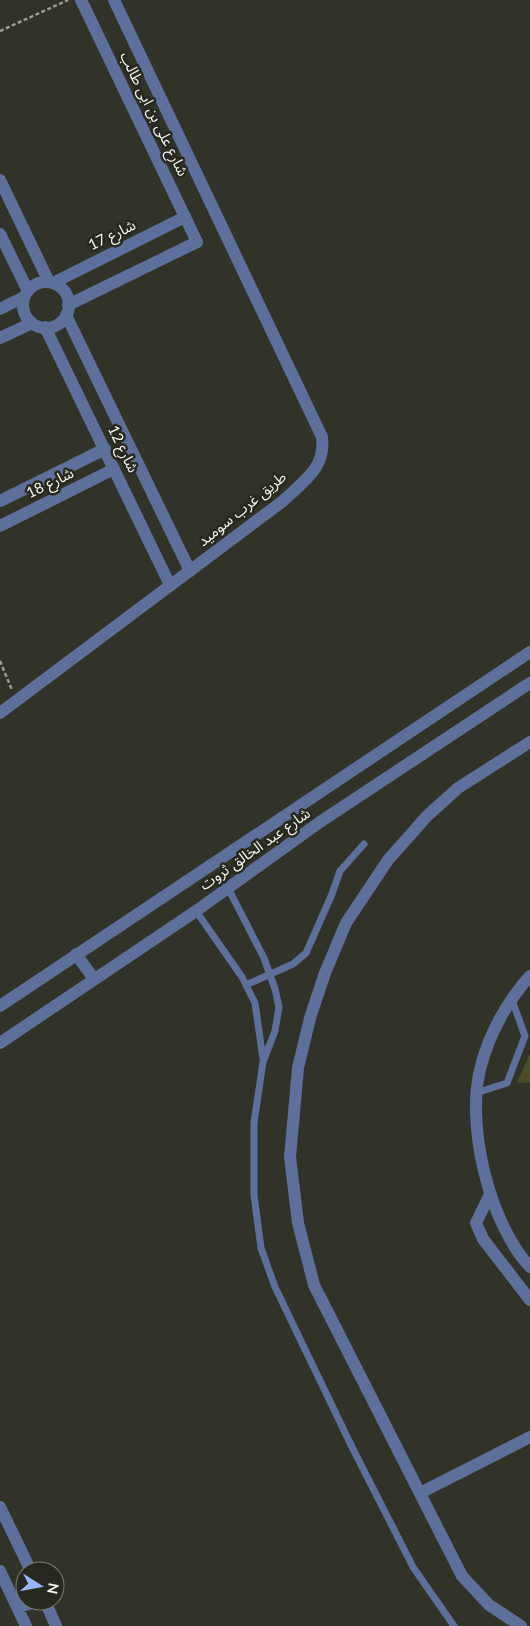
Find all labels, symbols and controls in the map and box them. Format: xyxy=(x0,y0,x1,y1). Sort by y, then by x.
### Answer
street label: شارع على بن ابى طالب xyxy=(113,48,193,181)
street label: شارع 17 xyxy=(85,215,140,257)
street label: شارع 12 xyxy=(101,422,143,477)
street label: شارع 18 xyxy=(23,463,78,505)
street label: طريق غرب سوميد xyxy=(194,467,290,551)
street label: شارع عبد الخالق ثروت xyxy=(196,803,316,896)
north arrow xyxy=(15,1561,65,1611)
text: N xyxy=(44,1582,63,1595)

